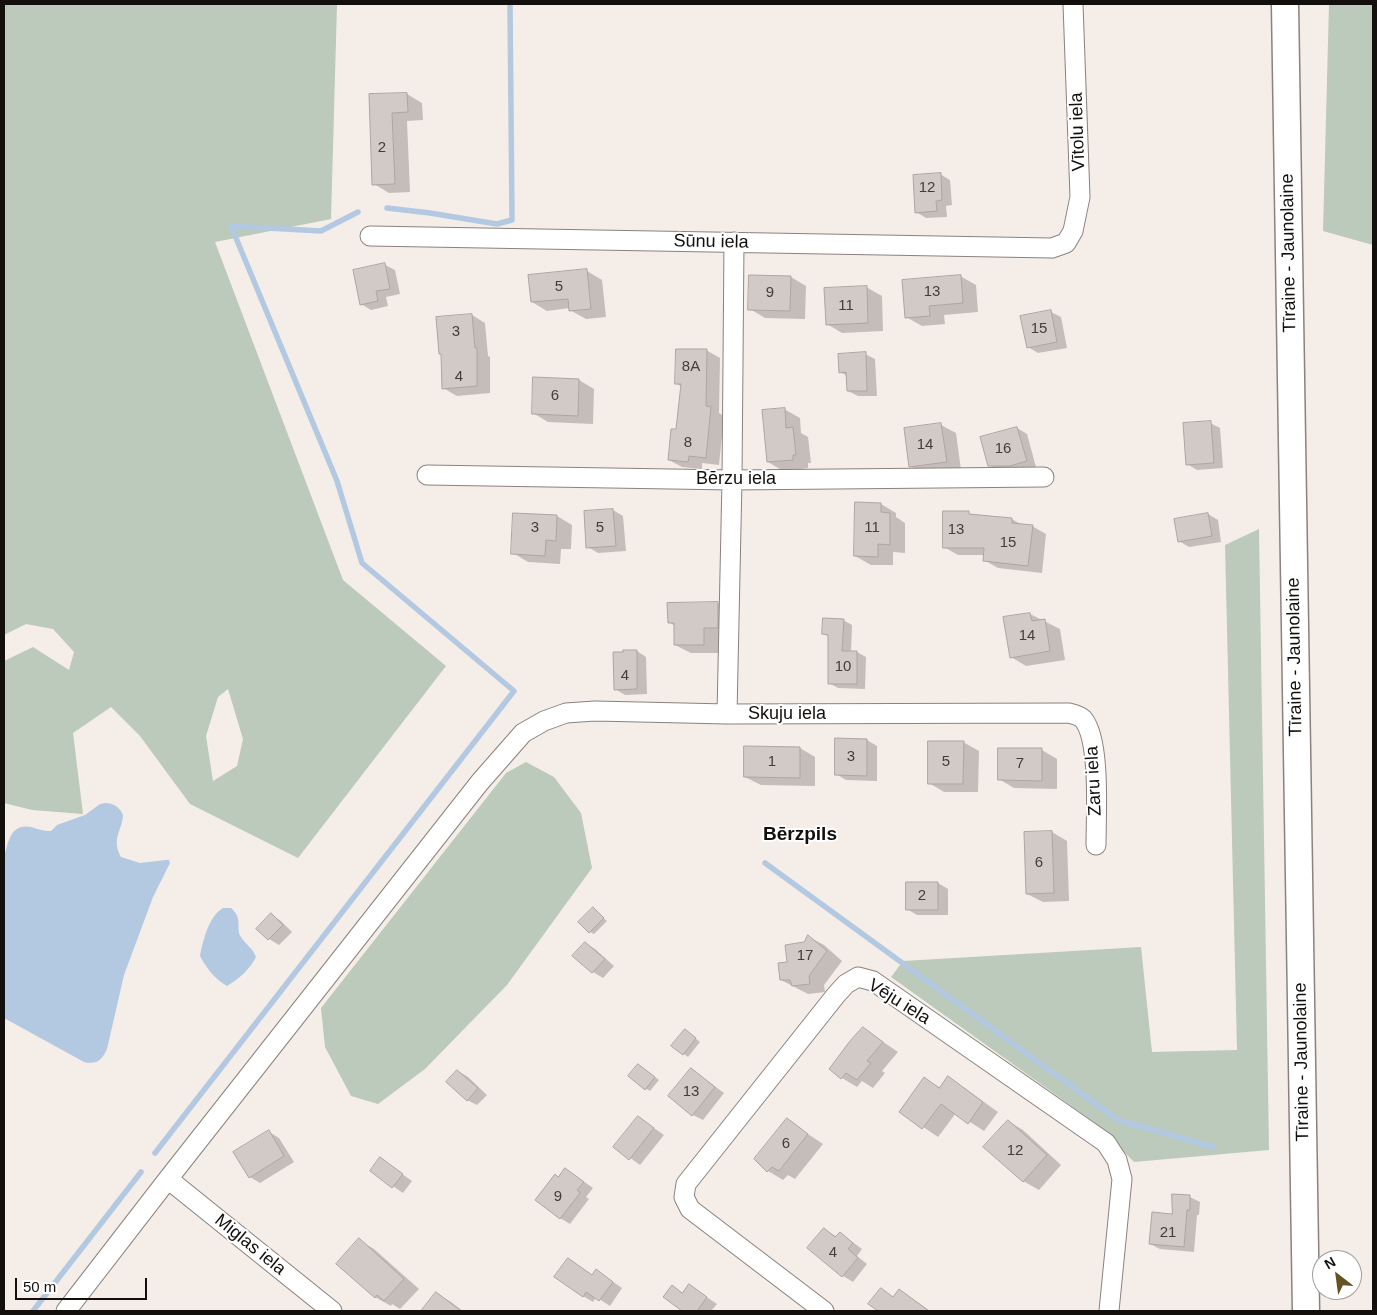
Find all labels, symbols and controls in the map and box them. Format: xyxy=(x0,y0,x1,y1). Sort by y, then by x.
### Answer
street label: Vītolu iela xyxy=(1066,92,1090,172)
house number: 2 xyxy=(378,139,386,157)
street label: Tīraine - Jaunolaine xyxy=(1277,173,1301,333)
house number: 12 xyxy=(919,179,935,197)
street label: Sūnu iela xyxy=(673,231,749,253)
house number: 5 xyxy=(555,278,563,296)
house number: 13 xyxy=(924,283,940,301)
house number: 9 xyxy=(766,284,774,302)
house number: 11 xyxy=(838,297,854,315)
house number: 15 xyxy=(1031,320,1047,338)
house number: 3 xyxy=(452,323,460,341)
house number: 8A xyxy=(682,358,700,376)
house number: 4 xyxy=(455,368,463,386)
house number: 6 xyxy=(551,387,559,405)
house number: 8 xyxy=(684,434,692,452)
house number: 14 xyxy=(917,436,933,454)
house number: 16 xyxy=(995,440,1011,458)
street label: Bērzu iela xyxy=(696,468,776,490)
house number: 3 xyxy=(531,519,539,537)
house number: 5 xyxy=(596,519,604,537)
house number: 11 xyxy=(864,519,880,537)
house number: 13 xyxy=(948,521,964,539)
house number: 15 xyxy=(1000,534,1016,552)
street label: Tīraine - Jaunolaine xyxy=(1283,577,1307,737)
house number: 14 xyxy=(1019,627,1035,645)
house number: 10 xyxy=(835,658,851,676)
house number: 4 xyxy=(621,667,629,685)
street label: Skuju iela xyxy=(748,703,826,725)
street label: Zaru iela xyxy=(1081,745,1107,817)
house number: 3 xyxy=(847,748,855,766)
house number: 1 xyxy=(768,753,776,771)
house number: 5 xyxy=(942,753,950,771)
house number: 7 xyxy=(1016,755,1024,773)
district label: Bērzpils xyxy=(763,824,837,846)
house number: 6 xyxy=(1035,854,1043,872)
house number: 2 xyxy=(918,887,926,905)
house number: 17 xyxy=(797,947,813,965)
street label: Vēju iela xyxy=(864,975,934,1029)
street label: Tīraine - Jaunolaine xyxy=(1290,982,1314,1142)
house number: 13 xyxy=(683,1083,699,1101)
house number: 6 xyxy=(782,1135,790,1153)
house number: 12 xyxy=(1007,1142,1023,1160)
house number: 9 xyxy=(554,1188,562,1206)
street label: Miglas iela xyxy=(210,1210,290,1280)
house number: 21 xyxy=(1160,1224,1176,1242)
house number: 4 xyxy=(829,1244,837,1262)
north arrow xyxy=(1312,1250,1362,1300)
text: N xyxy=(1322,1253,1338,1272)
scale bar xyxy=(18,1268,150,1300)
text: 50 m xyxy=(23,1278,56,1295)

